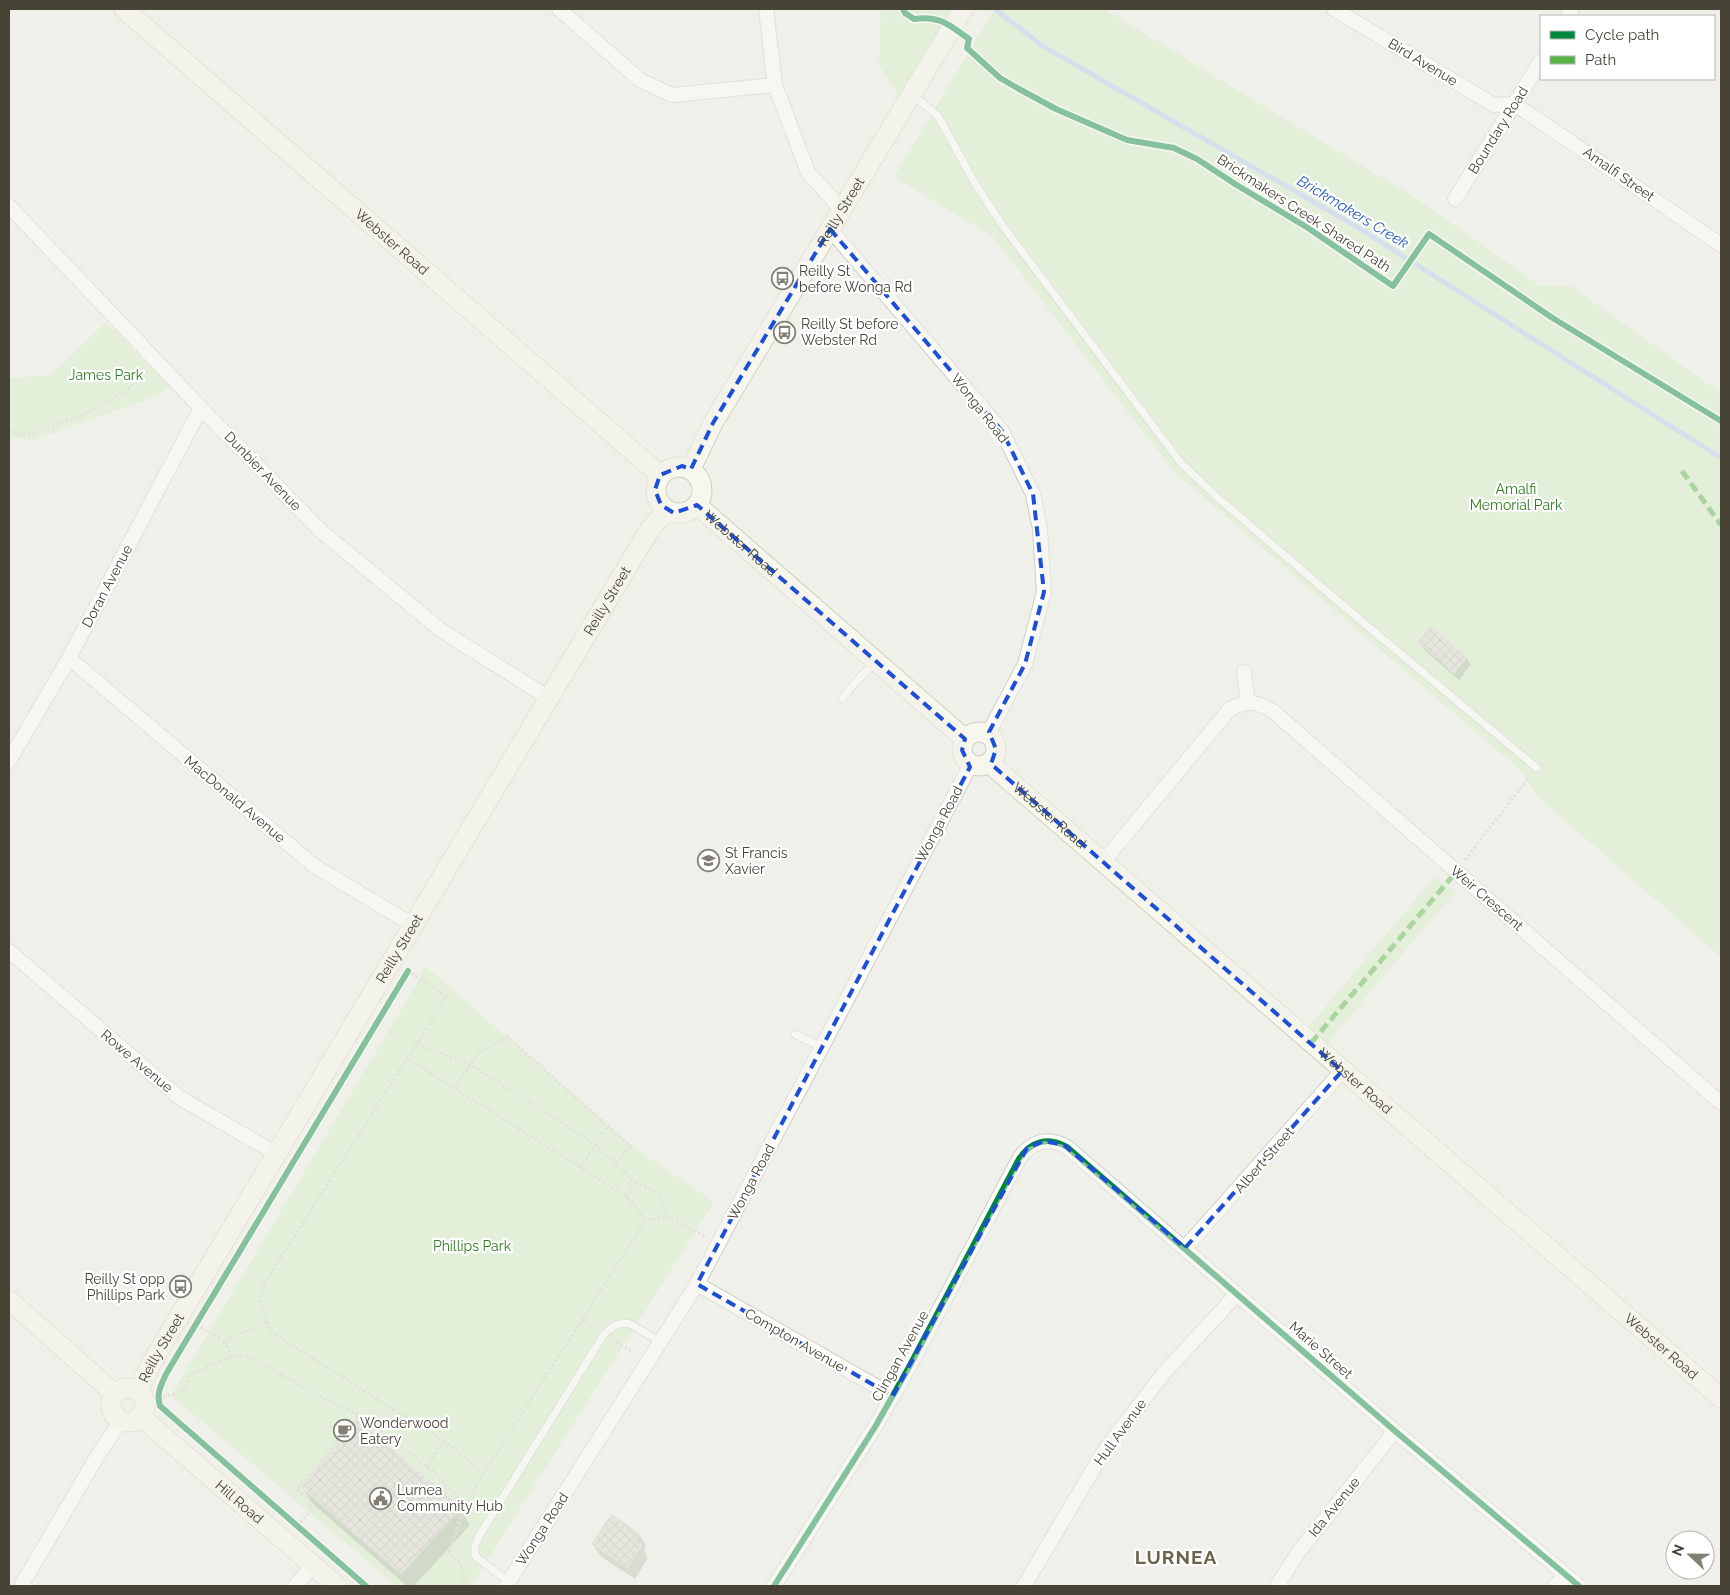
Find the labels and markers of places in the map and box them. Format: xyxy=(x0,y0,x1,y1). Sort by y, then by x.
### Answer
place label: Reilly St before Wonga Rd xyxy=(799,263,912,295)
bus stop icon: Reilly St before Wonga Rd xyxy=(771,267,795,291)
place label: Reilly St before Webster Rd xyxy=(801,316,898,348)
bus stop icon: Reilly St before Webster Rd xyxy=(773,320,797,344)
place label: St Francis Xavier xyxy=(725,845,788,877)
school or university icon: St Francis Xavier xyxy=(697,849,721,873)
place label: Reilly St opp Phillips Park xyxy=(84,1271,166,1303)
bus stop icon: Reilly St opp Phillips Park xyxy=(169,1275,193,1299)
place label: Wonderwood Eatery xyxy=(360,1415,449,1447)
cafe icon: Wonderwood Eatery xyxy=(332,1419,356,1443)
place label: Lurnea Community Hub xyxy=(397,1482,503,1514)
public building icon: Lurnea Community Hub xyxy=(369,1486,393,1510)

